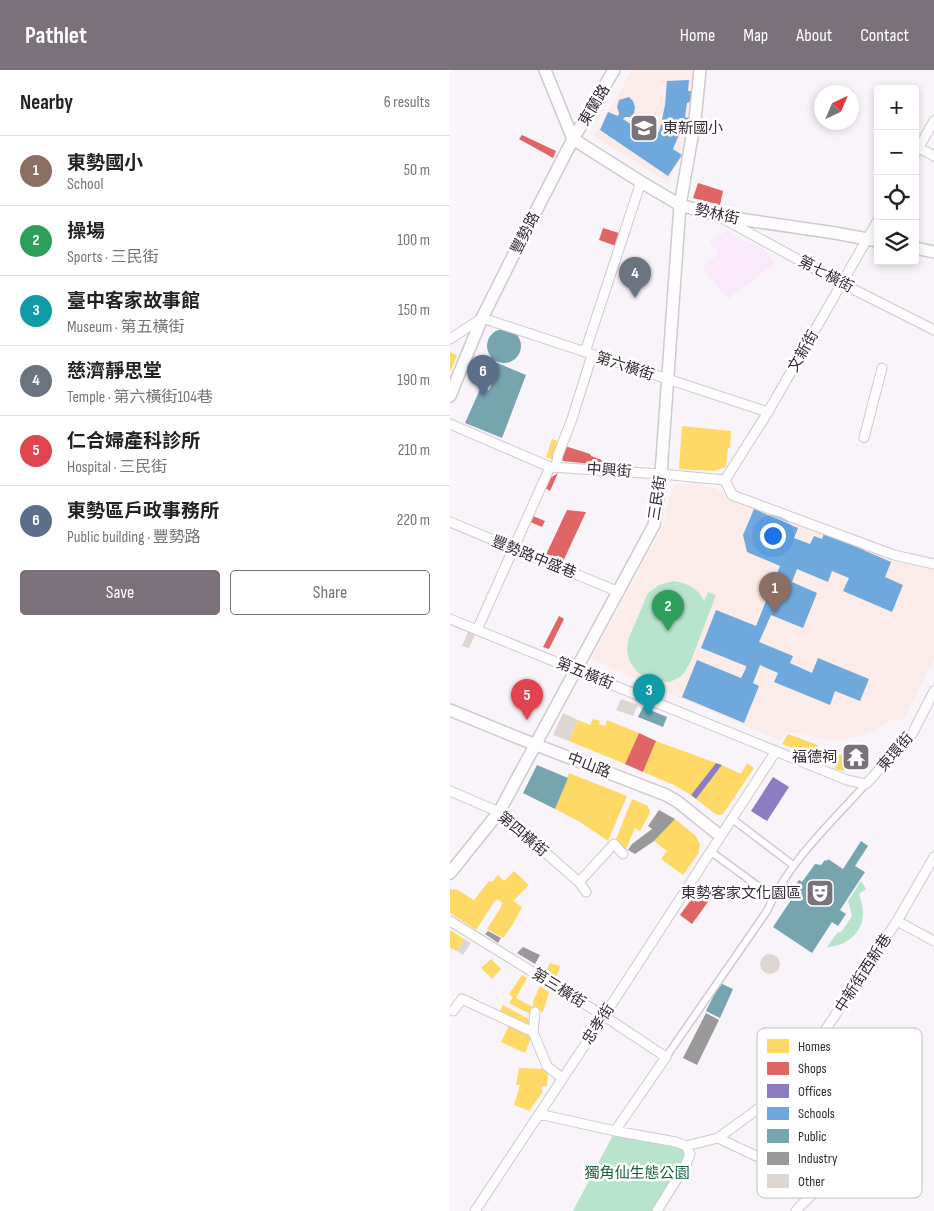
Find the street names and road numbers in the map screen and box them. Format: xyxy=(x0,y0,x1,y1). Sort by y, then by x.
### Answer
street label: 東蘭路 xyxy=(575,81,614,129)
street label: 勢林街 xyxy=(693,200,741,229)
street label: 豐勢路 xyxy=(507,209,544,258)
street label: 第七橫街 xyxy=(795,252,857,297)
street label: 文新街 xyxy=(784,327,823,375)
street label: 第六橫街 xyxy=(593,348,656,385)
street label: 中興街 xyxy=(586,459,632,482)
street label: 三民街 xyxy=(645,474,670,522)
street label: 豐勢路中盛巷 xyxy=(489,532,579,583)
street label: 第五橫街 xyxy=(553,653,616,694)
street label: 東環街 xyxy=(873,729,917,776)
street label: 中山路 xyxy=(564,749,613,782)
street label: 第四橫街 xyxy=(494,808,552,861)
street label: 中新街西新巷 xyxy=(831,930,896,1016)
street label: 第三橫街 xyxy=(528,964,589,1012)
street label: 忠孝街 xyxy=(578,1000,619,1048)

